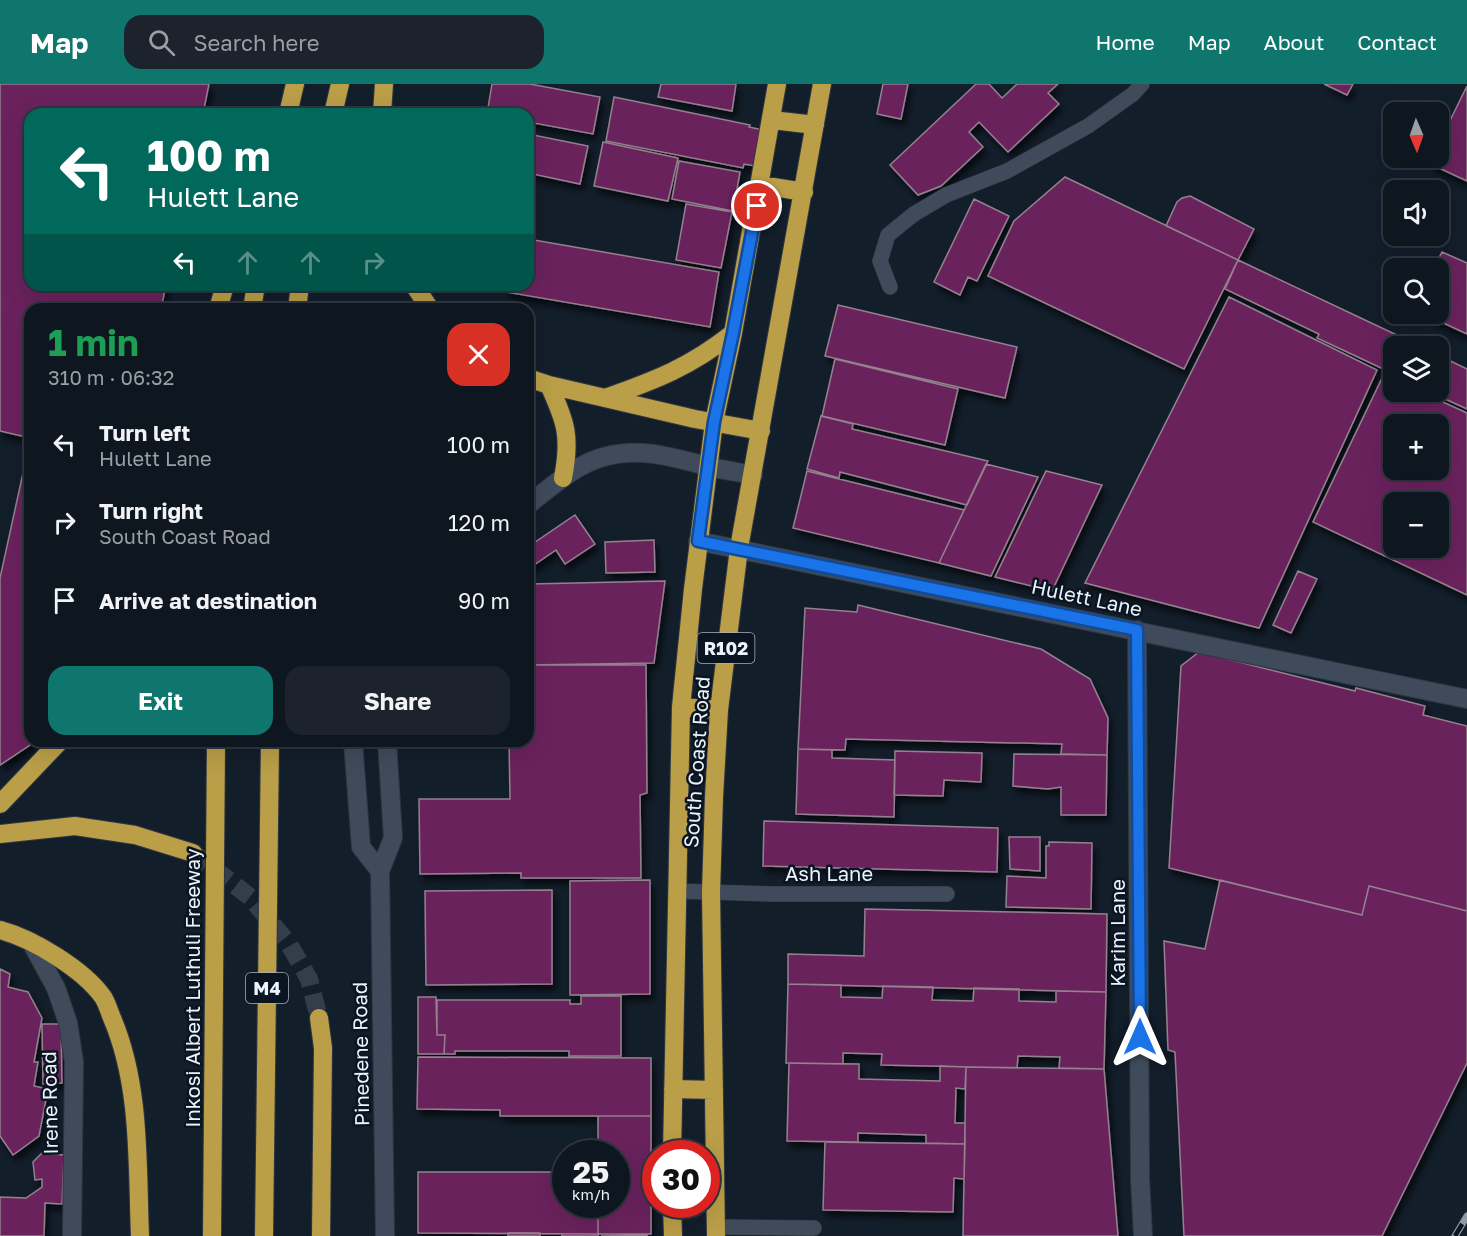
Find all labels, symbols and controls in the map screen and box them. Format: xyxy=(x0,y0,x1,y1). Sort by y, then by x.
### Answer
search box xyxy=(124,15,544,69)
text: Map xyxy=(30,26,88,59)
icon: search xyxy=(145,26,178,59)
text: Search here xyxy=(193,29,319,56)
text: Home xyxy=(1095,29,1155,55)
text: Map xyxy=(1188,29,1231,55)
text: About xyxy=(1264,29,1324,55)
text: Contact xyxy=(1357,29,1437,55)
north arrow xyxy=(1383,102,1449,168)
map controls xyxy=(1383,102,1449,558)
text: 100 m xyxy=(147,130,270,180)
icon: left xyxy=(48,132,126,210)
pin xyxy=(731,180,782,231)
button: sound xyxy=(1383,180,1449,246)
text: Hulett Lane xyxy=(147,181,299,213)
icon: arrive xyxy=(740,189,773,222)
icon: left xyxy=(168,246,201,279)
icon: ahead xyxy=(231,246,264,279)
icon: ahead xyxy=(294,246,327,279)
icon: right xyxy=(357,246,390,279)
button: search xyxy=(1383,258,1449,324)
text: 1 min xyxy=(48,321,139,364)
button: close xyxy=(447,323,510,386)
button: layers xyxy=(1383,336,1449,402)
text: 310 m · 06:32 xyxy=(48,365,174,389)
button: + xyxy=(1383,414,1449,480)
text: Turn left xyxy=(99,419,190,446)
icon: left xyxy=(48,428,81,461)
text: 100 m xyxy=(447,431,510,458)
text: Hulett Lane xyxy=(99,446,212,470)
button: − xyxy=(1383,492,1449,558)
text: Turn right xyxy=(99,497,203,524)
icon: right xyxy=(48,506,81,539)
text: 120 m xyxy=(448,509,510,536)
text: South Coast Road xyxy=(99,524,271,548)
street label: Hulett Lane xyxy=(1029,574,1145,620)
icon: arrive xyxy=(48,584,81,617)
text: Arrive at destination xyxy=(99,587,317,614)
text: 90 m xyxy=(458,587,510,614)
road number: R102 xyxy=(698,633,754,663)
button: Exit xyxy=(48,666,273,735)
button: Share xyxy=(285,666,510,735)
street label: South Coast Road xyxy=(678,676,714,848)
street label: Inkosi Albert Luthuli Freeway xyxy=(180,848,204,1128)
street label: Ash Lane xyxy=(785,861,873,885)
street label: Karim Lane xyxy=(1105,879,1129,987)
road number: M4 xyxy=(246,973,288,1003)
street label: Pinedene Road xyxy=(347,982,373,1126)
position arrow xyxy=(1108,1005,1172,1069)
street label: Irene Road xyxy=(36,1051,62,1155)
speed limit sign: 30 xyxy=(642,1140,720,1218)
text: 25 xyxy=(573,1154,609,1190)
text: km/h xyxy=(572,1185,610,1203)

